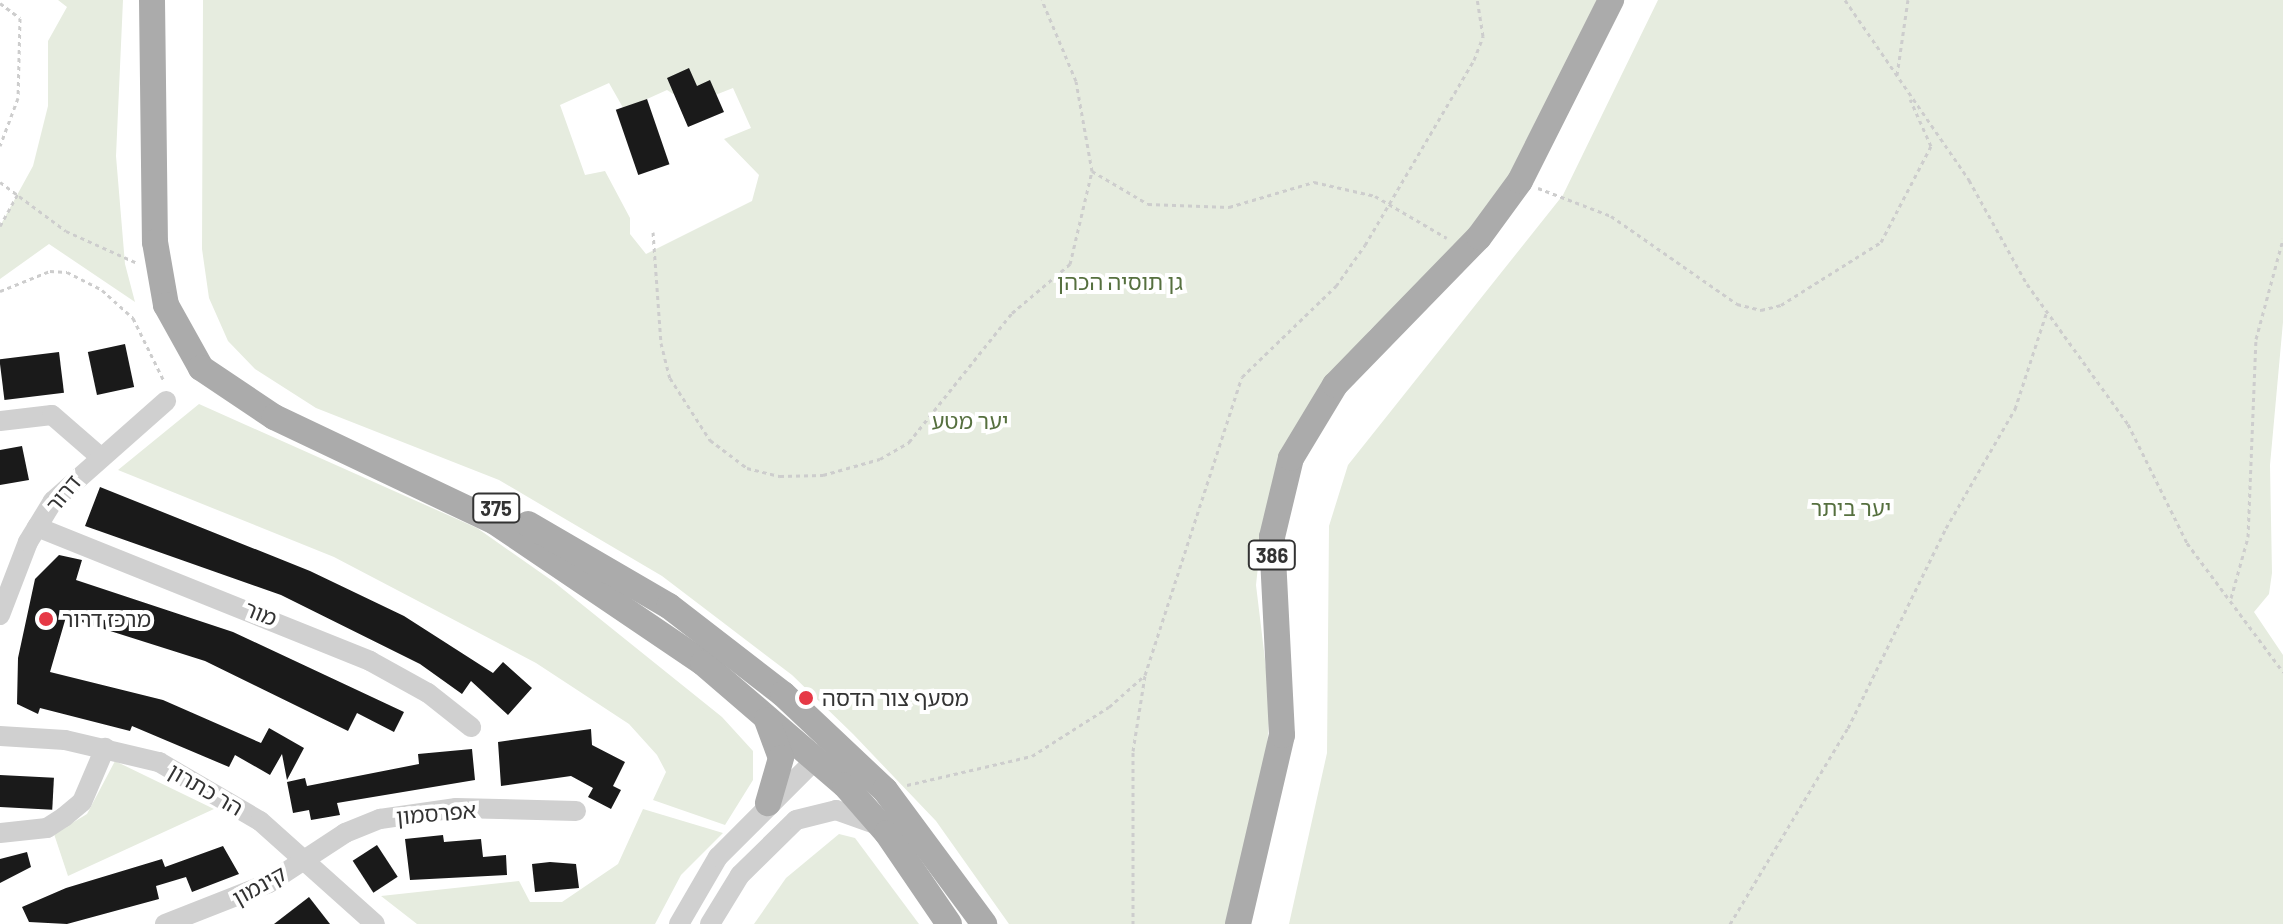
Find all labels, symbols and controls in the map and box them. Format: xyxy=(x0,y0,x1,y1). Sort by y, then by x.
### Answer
park label: גן תוסיה הכהן xyxy=(1057,269,1183,295)
park label: יער מטע xyxy=(932,408,1008,434)
street label: דרור xyxy=(40,469,86,517)
road number: 375 xyxy=(472,492,520,524)
park label: יער ביתר xyxy=(1811,495,1891,521)
road number: 386 xyxy=(1246,539,1298,571)
street label: מור xyxy=(241,595,281,631)
place label: מרכז דרור xyxy=(62,606,151,632)
marker: מרכז דרור xyxy=(37,610,55,628)
place label: מסעף צור הדסה xyxy=(822,685,969,711)
marker: מסעף צור הדסה xyxy=(797,689,815,707)
street label: הר כתרון xyxy=(164,757,248,821)
street label: אפרסמון xyxy=(395,796,477,830)
street label: קינמון xyxy=(228,860,290,910)

